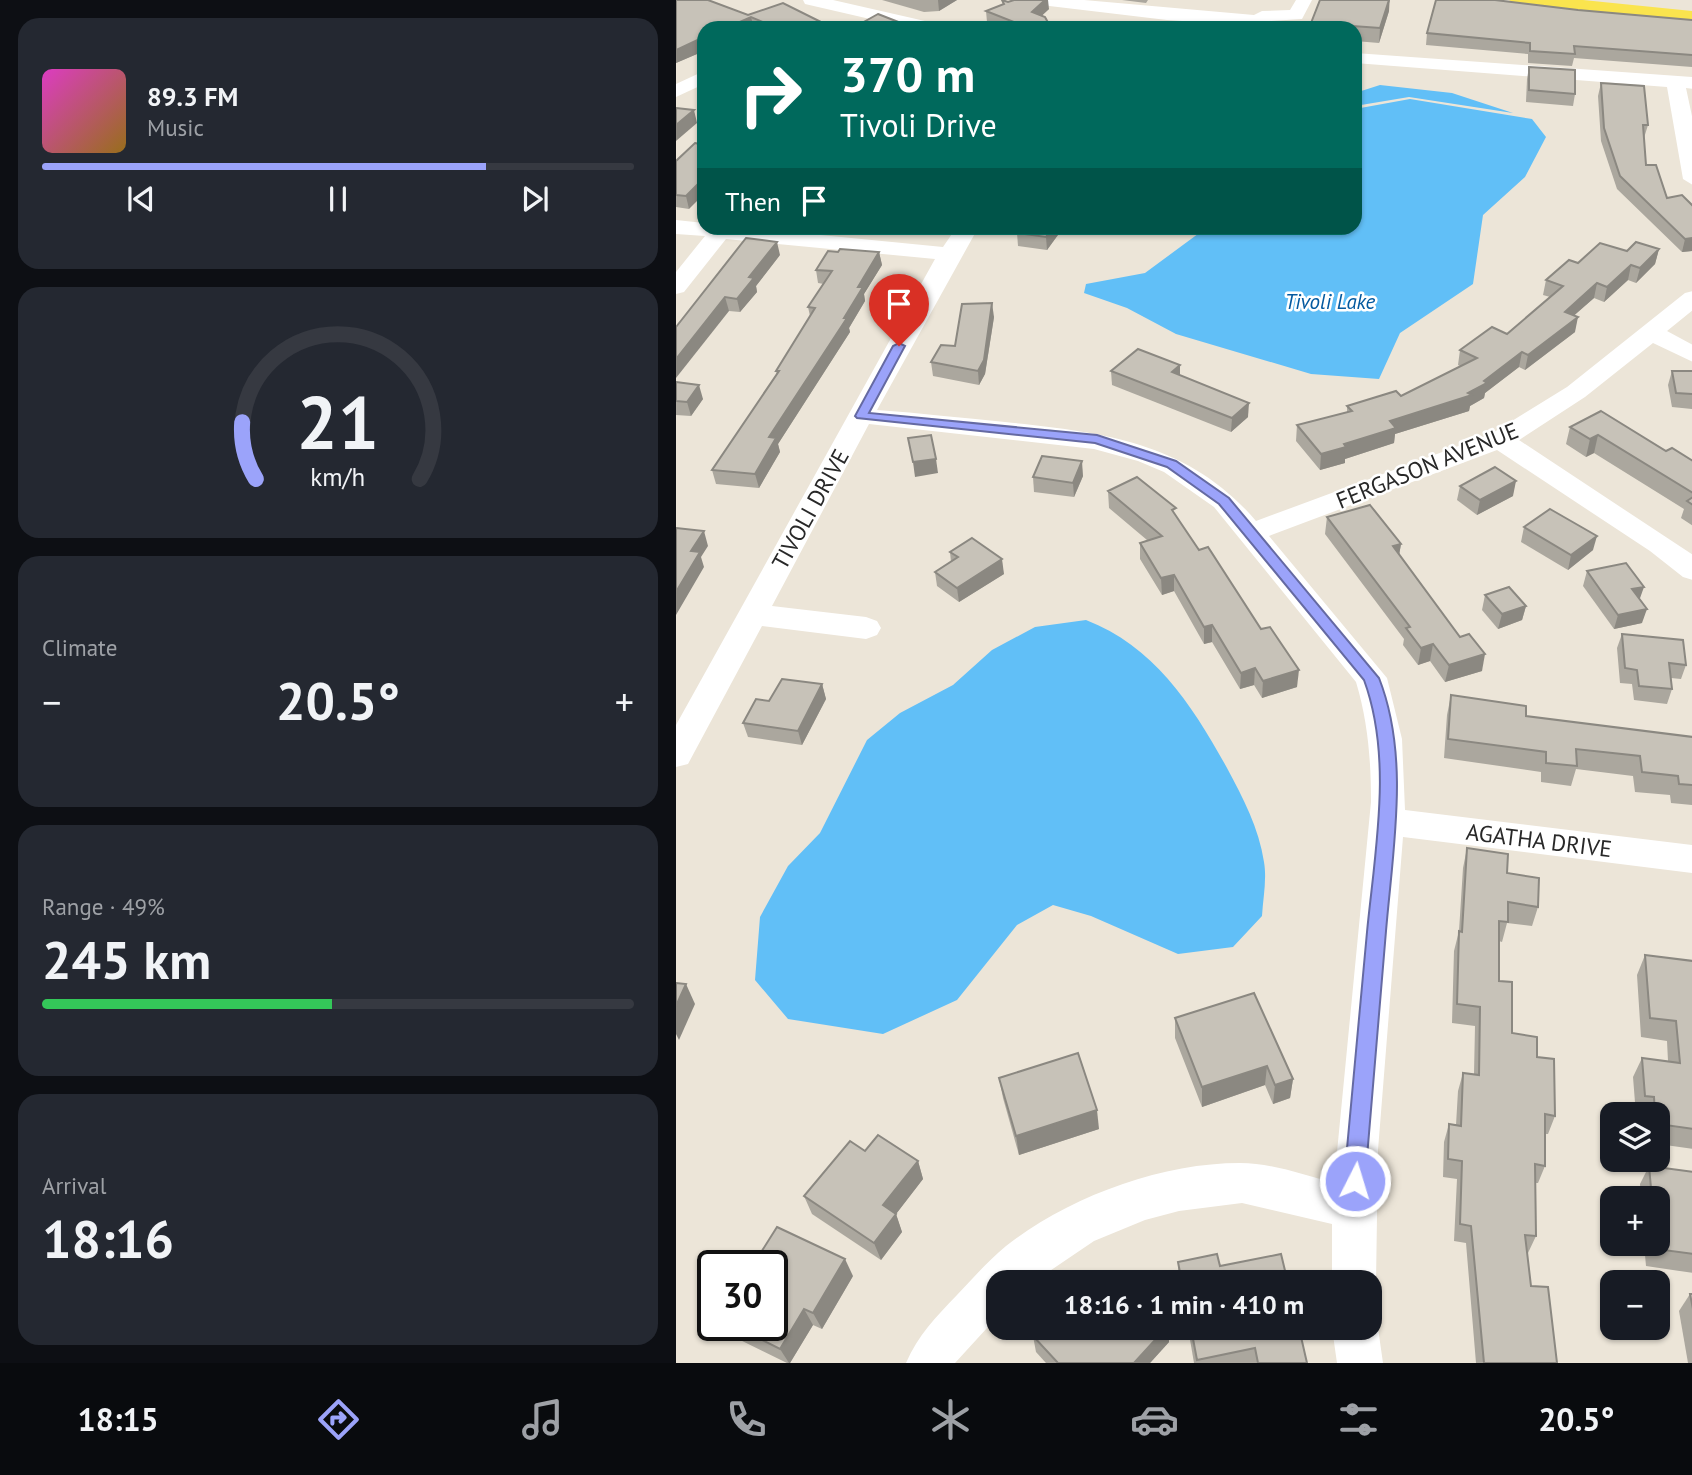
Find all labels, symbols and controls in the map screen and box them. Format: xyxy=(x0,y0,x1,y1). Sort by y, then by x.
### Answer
text: 370 m xyxy=(840,42,975,106)
icon: right xyxy=(725,49,816,140)
text: 89.3 FM xyxy=(147,80,238,113)
text: Tivoli Drive xyxy=(840,104,997,146)
text: Music xyxy=(147,113,204,142)
icon: previous xyxy=(122,180,160,218)
icon: pause xyxy=(319,180,357,218)
icon: next xyxy=(516,180,554,218)
icon: arrive xyxy=(795,182,833,220)
text: Then xyxy=(725,185,781,218)
pin xyxy=(869,274,929,346)
icon: arrive xyxy=(880,285,918,323)
water label: Tivoli Lake xyxy=(1285,288,1376,315)
text: 21 xyxy=(297,375,379,469)
street label: FERGASON AVENUE xyxy=(1332,415,1522,515)
street label: TIVOLI DRIVE xyxy=(765,444,855,574)
text: km/h xyxy=(311,460,365,492)
text: Climate xyxy=(42,633,117,662)
text: 20.5° xyxy=(276,667,400,734)
text: − xyxy=(42,677,61,726)
text: + xyxy=(615,677,634,726)
street label: AGATHA DRIVE xyxy=(1464,817,1614,863)
text: Range · 49% xyxy=(42,892,165,921)
text: 245 km xyxy=(42,926,211,993)
map controls xyxy=(1600,1102,1670,1340)
button: layers xyxy=(1600,1102,1670,1172)
position arrow xyxy=(1318,1144,1392,1218)
text: Arrival xyxy=(42,1171,106,1200)
button: + xyxy=(1600,1186,1670,1256)
text: 18:16 xyxy=(42,1205,174,1272)
speed limit sign: 30 xyxy=(697,1250,788,1341)
button: − xyxy=(1600,1270,1670,1340)
text: 18:16 · 1 min · 410 m xyxy=(1064,1288,1304,1321)
icon: directions xyxy=(314,1395,363,1444)
icon: music xyxy=(518,1395,567,1444)
icon: phone xyxy=(722,1395,771,1444)
icon: climate xyxy=(926,1395,975,1444)
icon: car xyxy=(1130,1395,1179,1444)
icon: filters xyxy=(1334,1395,1383,1444)
text: 18:15 xyxy=(78,1398,159,1440)
text: 20.5° xyxy=(1538,1398,1614,1440)

